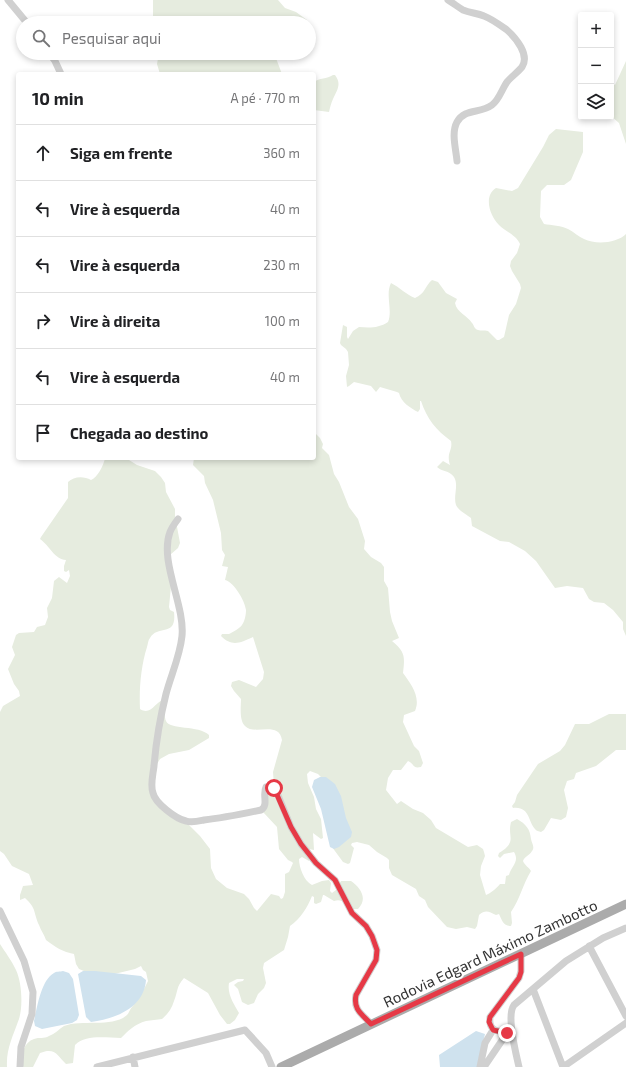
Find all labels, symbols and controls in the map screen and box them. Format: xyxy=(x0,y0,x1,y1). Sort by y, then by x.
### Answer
map controls xyxy=(578,12,614,120)
button: + xyxy=(578,12,614,48)
search box xyxy=(16,16,316,60)
icon: search xyxy=(30,27,52,49)
text: Pesquisar aqui xyxy=(62,29,161,47)
button: − xyxy=(578,48,614,84)
button: layers xyxy=(578,84,614,120)
text: 10 min xyxy=(32,88,84,108)
text: A pé · 770 m xyxy=(231,90,300,106)
icon: ahead xyxy=(32,142,54,164)
text: Siga em frente xyxy=(70,144,172,162)
text: 360 m xyxy=(263,145,300,161)
icon: left xyxy=(32,198,54,220)
text: Vire à esquerda xyxy=(70,200,180,218)
text: 40 m xyxy=(270,201,300,217)
icon: left xyxy=(32,254,54,276)
text: Vire à esquerda xyxy=(70,256,180,274)
text: 230 m xyxy=(263,257,300,273)
icon: right xyxy=(32,310,54,332)
text: Vire à direita xyxy=(70,312,160,330)
text: 100 m xyxy=(265,313,300,329)
icon: left xyxy=(32,366,54,388)
text: Vire à esquerda xyxy=(70,368,180,386)
text: 40 m xyxy=(270,369,300,385)
icon: arrive xyxy=(32,422,54,444)
text: Chegada ao destino xyxy=(70,424,208,442)
route start xyxy=(265,779,283,797)
street label: Rodovia Edgard Máximo Zambotto xyxy=(380,895,600,1011)
route end xyxy=(498,1024,516,1042)

